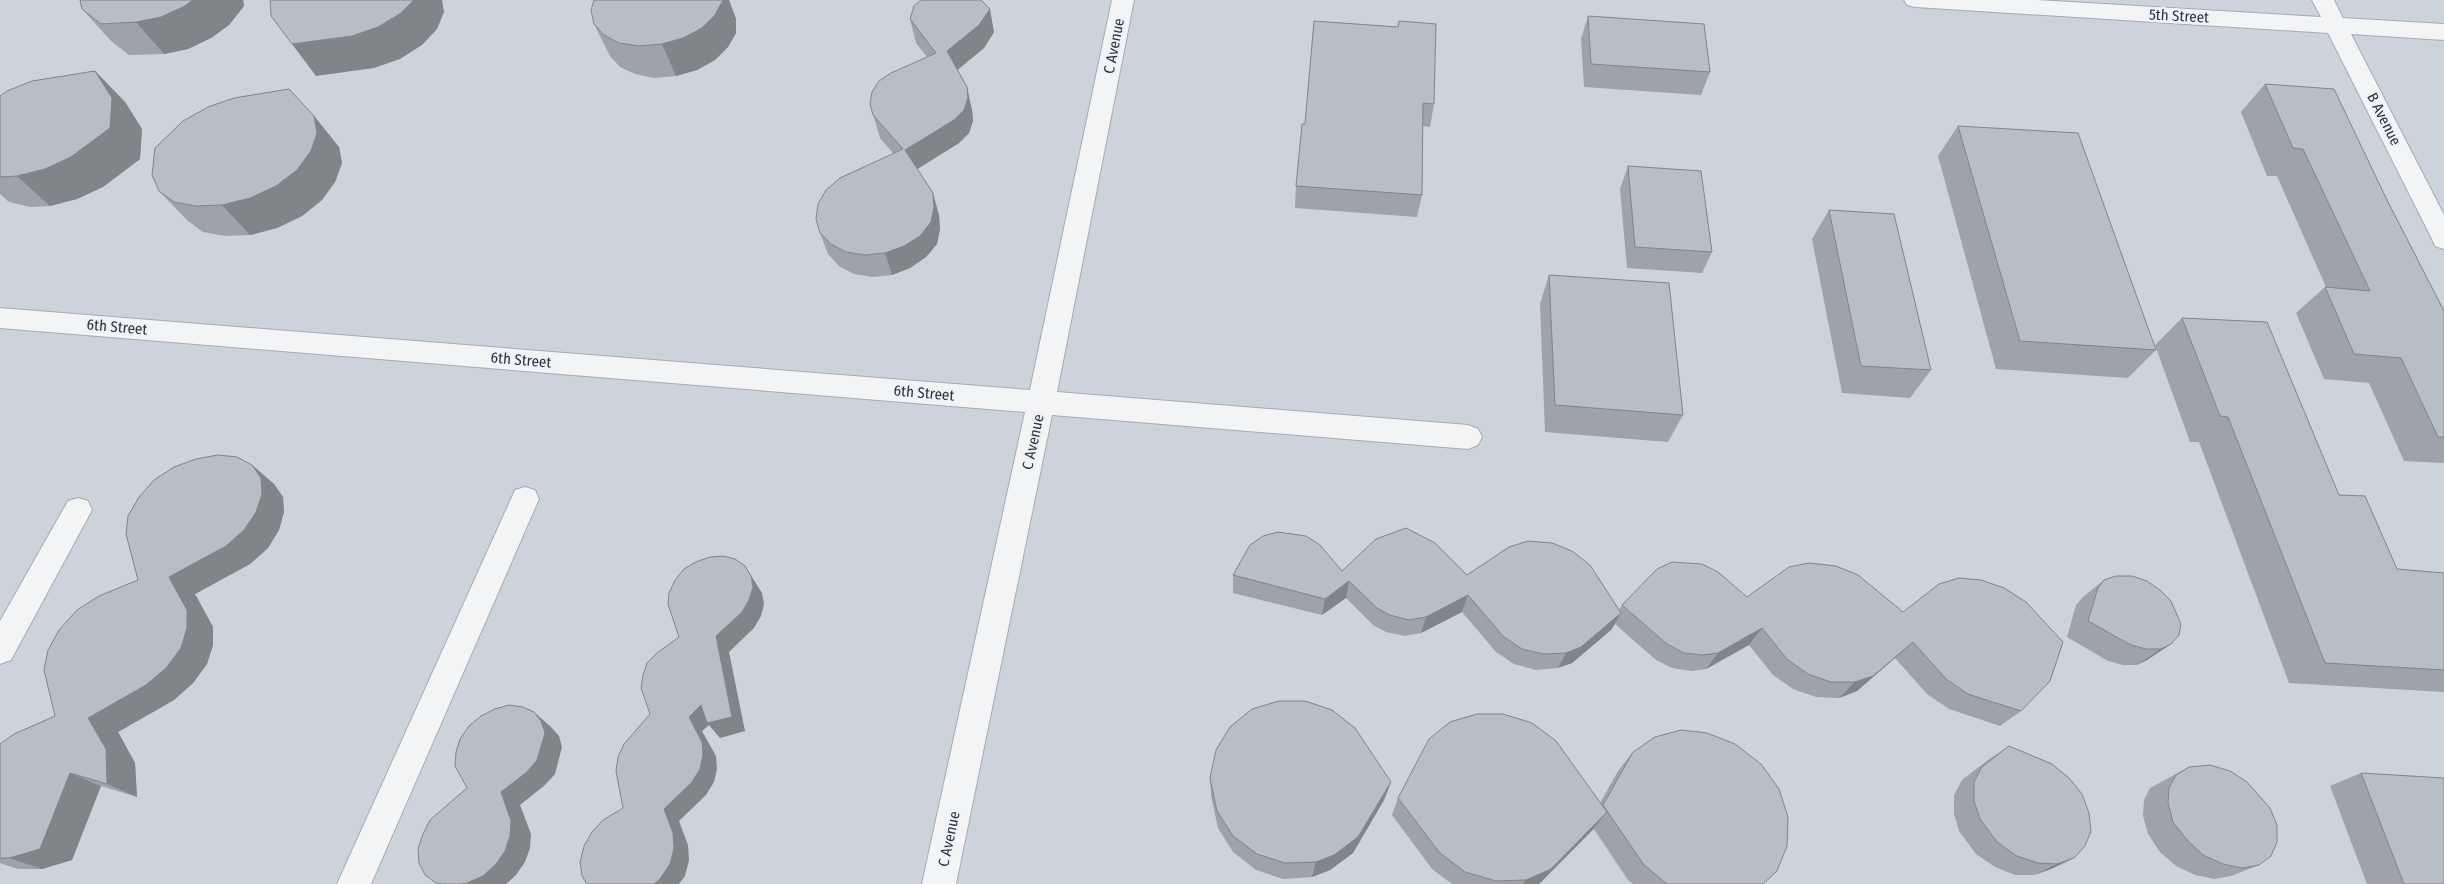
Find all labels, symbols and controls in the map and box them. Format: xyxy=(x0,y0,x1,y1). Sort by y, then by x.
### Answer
street label: 5th Street xyxy=(2149,5,2210,27)
street label: C Avenue xyxy=(1100,17,1128,75)
street label: B Avenue xyxy=(2363,90,2405,148)
street label: 6th Street xyxy=(86,315,148,339)
street label: 6th Street xyxy=(490,348,552,372)
street label: 6th Street xyxy=(893,381,955,405)
street label: C Avenue xyxy=(1018,413,1048,471)
street label: C Avenue xyxy=(934,810,964,868)

